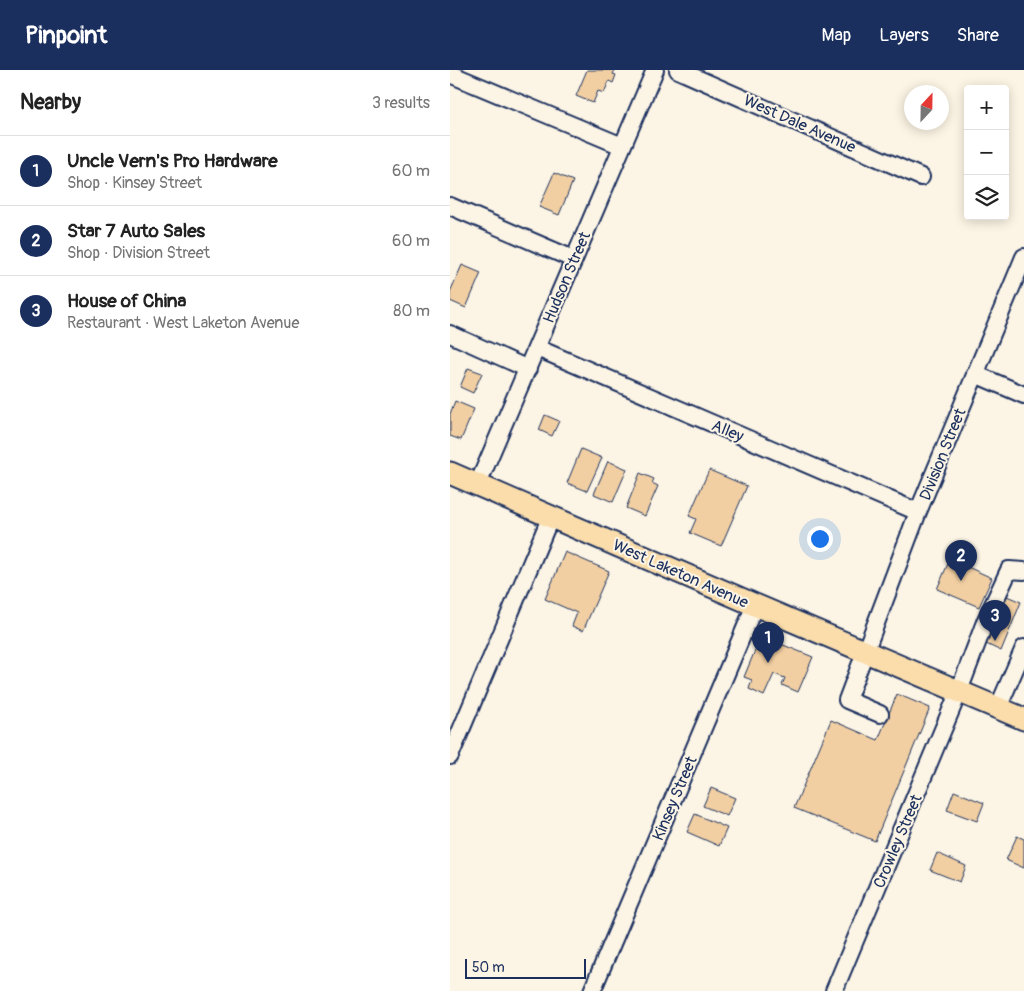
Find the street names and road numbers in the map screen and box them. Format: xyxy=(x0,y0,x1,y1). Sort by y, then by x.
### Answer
street label: West Dale Avenue xyxy=(741,90,859,158)
street label: Hudson Street xyxy=(539,228,595,326)
street label: Division Street xyxy=(915,405,971,503)
street label: Alley xyxy=(709,415,747,447)
street label: West Laketon Avenue xyxy=(610,535,752,613)
street label: Kinsey Street xyxy=(648,753,702,844)
street label: Crowley Street xyxy=(869,791,927,891)

